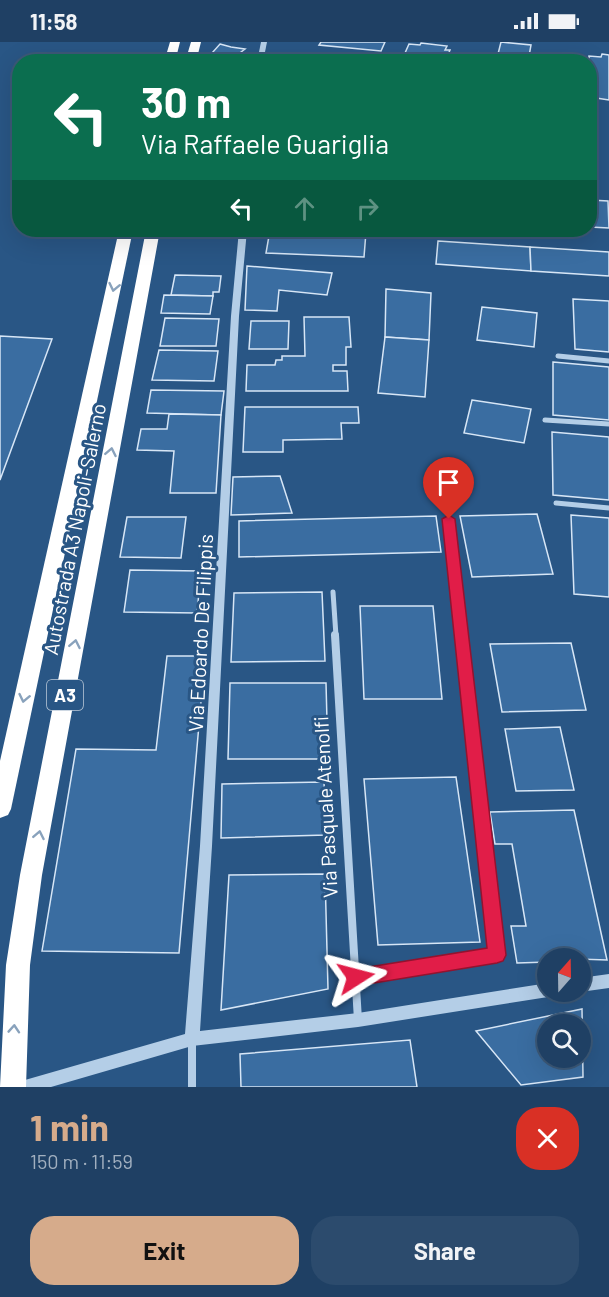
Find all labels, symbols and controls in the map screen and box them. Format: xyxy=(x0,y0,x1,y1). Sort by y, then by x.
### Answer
text: 11:58 xyxy=(30,8,78,34)
text: 30 m xyxy=(141,76,231,126)
icon: left xyxy=(42,78,120,156)
text: Via Raffaele Guariglia xyxy=(141,127,389,159)
icon: left xyxy=(225,192,258,225)
icon: ahead xyxy=(288,192,321,225)
icon: right xyxy=(351,192,384,225)
one-way arrow xyxy=(108,281,121,291)
street label: Autostrada A3 Napoli-Salerno xyxy=(38,401,110,657)
one-way arrow xyxy=(104,447,117,457)
pin xyxy=(423,457,474,519)
icon: arrive xyxy=(432,466,465,499)
street label: Via Edoardo De Filippis xyxy=(183,533,217,733)
one-way arrow xyxy=(68,639,81,649)
road number: A3 xyxy=(47,680,83,710)
one-way arrow xyxy=(18,693,31,703)
street label: Via Pasquale Atenolfi xyxy=(308,716,342,898)
one-way arrow xyxy=(32,831,45,841)
position arrow xyxy=(324,945,388,1009)
north arrow xyxy=(537,948,591,1002)
map controls xyxy=(537,948,591,1068)
button: search xyxy=(537,1014,591,1068)
one-way arrow xyxy=(8,1024,21,1033)
text: 1 min xyxy=(30,1105,109,1148)
button: close xyxy=(516,1107,579,1170)
text: 150 m · 11:59 xyxy=(30,1149,133,1173)
button: Exit xyxy=(30,1216,299,1285)
button: Share xyxy=(311,1216,579,1285)

